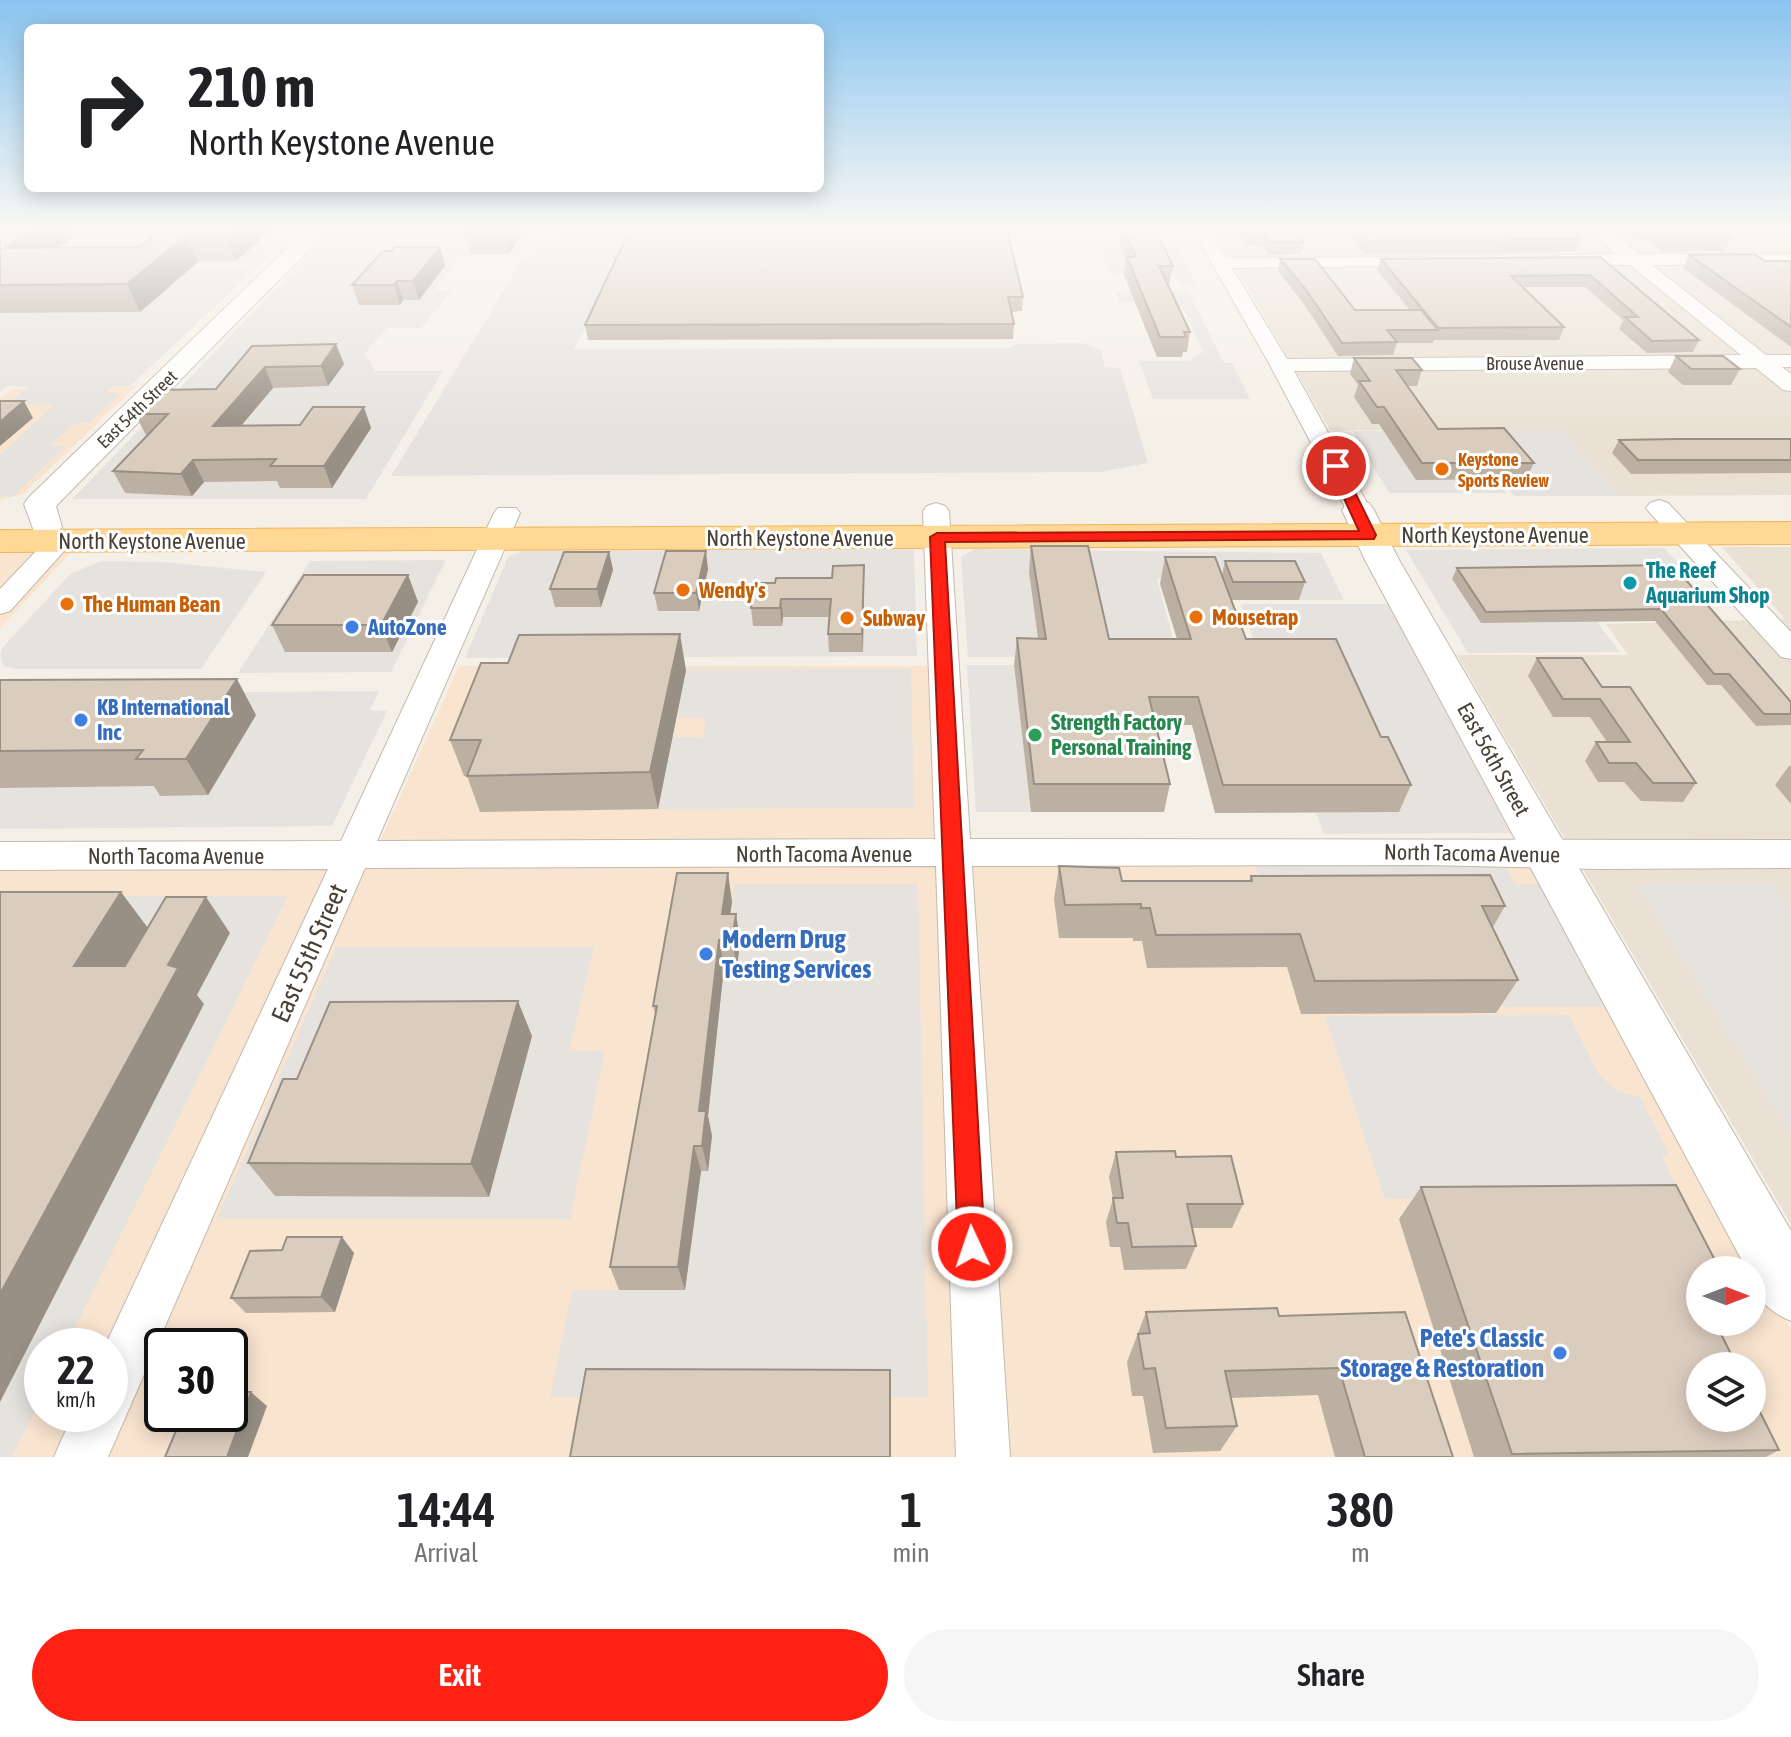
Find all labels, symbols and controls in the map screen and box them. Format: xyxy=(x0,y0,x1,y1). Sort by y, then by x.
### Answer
text: 210 m xyxy=(188,55,315,119)
icon: right xyxy=(56,56,160,160)
text: North Keystone Avenue xyxy=(188,121,495,163)
street label: Brouse Avenue xyxy=(1486,353,1584,374)
street label: East 54th Street xyxy=(93,366,181,452)
pin xyxy=(1302,432,1370,500)
icon: arrive xyxy=(1314,444,1358,488)
place label: Keystone Sports Review xyxy=(1458,449,1549,491)
marker: Keystone Sports Review xyxy=(1433,460,1451,478)
street label: North Keystone Avenue xyxy=(1401,522,1589,548)
street label: North Keystone Avenue xyxy=(706,525,894,551)
street label: North Keystone Avenue xyxy=(58,528,246,554)
place label: The Reef Aquarium Shop xyxy=(1645,557,1770,608)
marker: The Reef Aquarium Shop xyxy=(1621,574,1639,592)
place label: Wendy's xyxy=(698,577,766,603)
marker: Wendy's xyxy=(674,581,692,599)
place label: The Human Bean xyxy=(83,591,220,617)
marker: The Human Bean xyxy=(58,595,76,613)
place label: Mousetrap xyxy=(1212,604,1299,630)
place label: Subway xyxy=(863,605,925,631)
marker: Mousetrap xyxy=(1187,608,1205,626)
marker: Subway xyxy=(838,609,856,627)
place label: AutoZone xyxy=(367,614,447,640)
marker: AutoZone xyxy=(343,618,361,636)
place label: KB International Inc xyxy=(97,694,231,745)
street label: East 56th Street xyxy=(1452,698,1536,820)
place label: Strength Factory Personal Training xyxy=(1051,709,1192,760)
marker: KB International Inc xyxy=(72,711,90,729)
marker: Strength Factory Personal Training xyxy=(1026,726,1044,744)
street label: North Tacoma Avenue xyxy=(1384,838,1560,868)
street label: North Tacoma Avenue xyxy=(736,841,912,867)
street label: North Tacoma Avenue xyxy=(88,843,264,869)
street label: East 55th Street xyxy=(265,879,353,1027)
place label: Modern Drug Testing Services xyxy=(722,924,871,984)
marker: Modern Drug Testing Services xyxy=(697,945,715,963)
position arrow xyxy=(930,1205,1014,1289)
north arrow xyxy=(1686,1256,1766,1336)
map controls xyxy=(1686,1256,1766,1432)
place label: Pete's Classic Storage & Restoration xyxy=(1340,1323,1544,1383)
speed limit sign: 30 xyxy=(144,1328,248,1432)
marker: Pete's Classic Storage & Restoration xyxy=(1551,1344,1569,1362)
text: 22 xyxy=(57,1347,95,1392)
button: layers xyxy=(1686,1352,1766,1432)
text: km/h xyxy=(56,1388,96,1411)
text: 14:44 xyxy=(397,1482,496,1537)
text: 1 xyxy=(900,1482,922,1537)
text: 380 xyxy=(1327,1482,1394,1537)
text: Arrival xyxy=(414,1538,478,1568)
text: min xyxy=(892,1538,930,1568)
text: m xyxy=(1351,1538,1370,1568)
button: Exit xyxy=(32,1629,888,1721)
button: Share xyxy=(904,1629,1759,1721)

